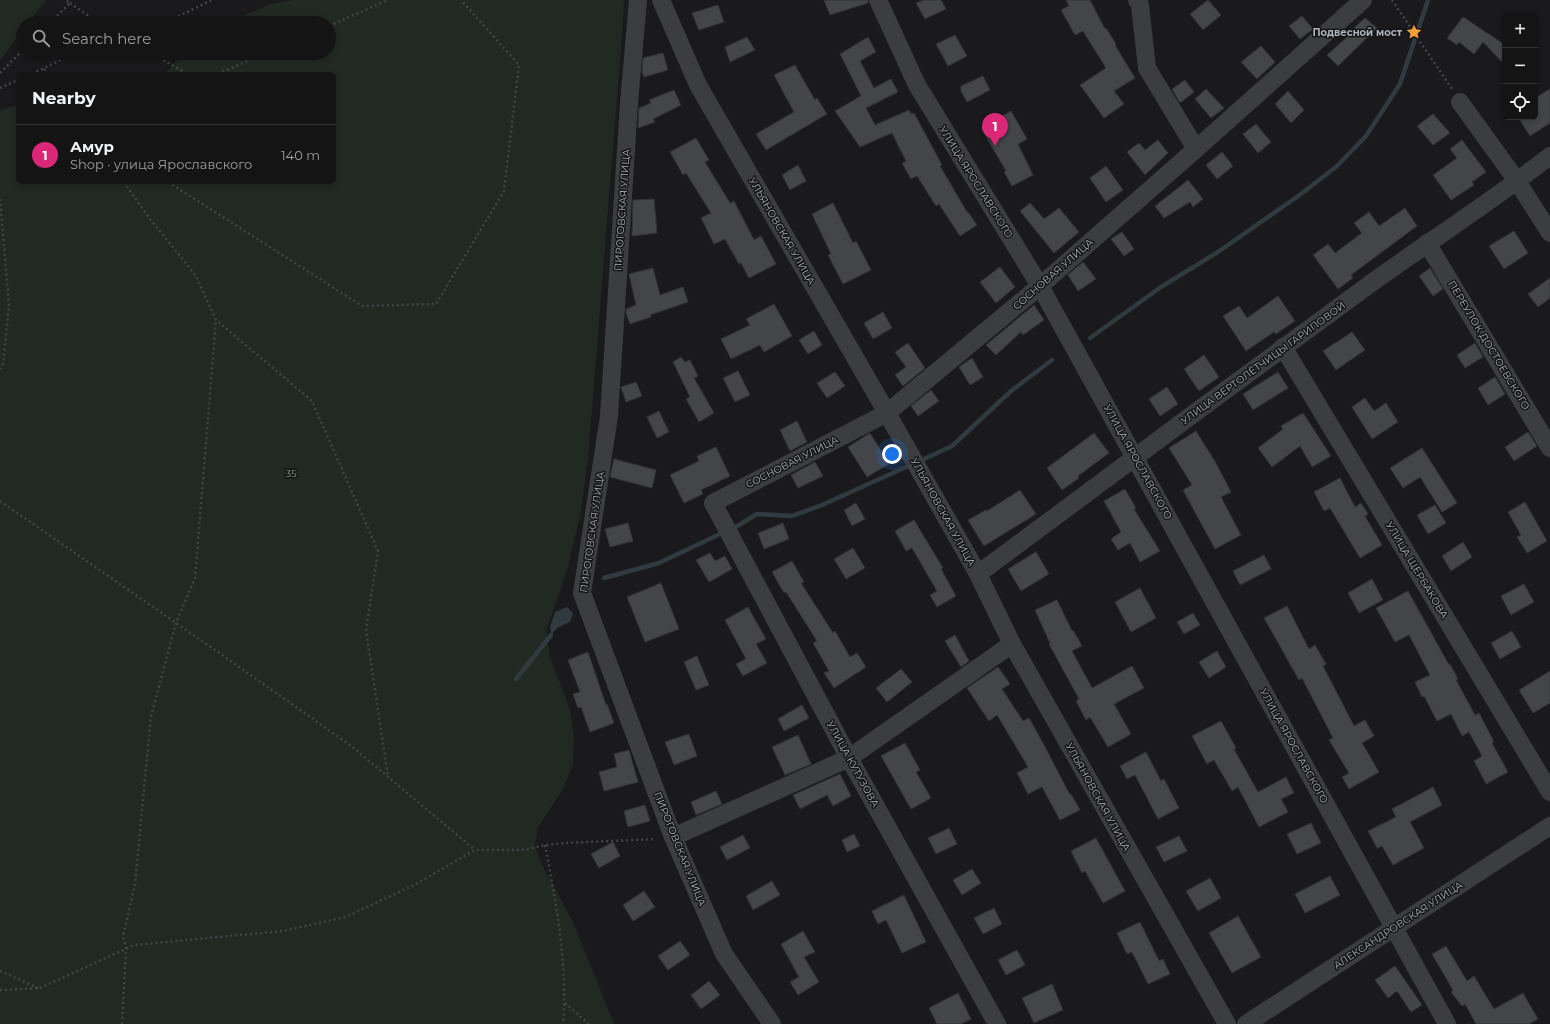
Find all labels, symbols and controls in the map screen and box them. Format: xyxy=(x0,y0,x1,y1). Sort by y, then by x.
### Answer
map controls xyxy=(1502,12,1538,120)
button: + xyxy=(1502,12,1538,48)
search box xyxy=(16,16,336,60)
place icon: Подвесной мост xyxy=(1405,23,1423,41)
place label: Подвесной мост xyxy=(1312,26,1403,39)
icon: search xyxy=(30,27,52,49)
text: Search here xyxy=(62,29,151,48)
button: − xyxy=(1502,48,1538,84)
button: locate xyxy=(1502,84,1538,120)
text: Nearby xyxy=(32,88,96,108)
pin: 1 xyxy=(982,113,1008,146)
street label: УЛИЦА ЯРОСЛАВСКОГО xyxy=(936,124,1016,240)
text: Амур xyxy=(70,137,114,156)
text: 1 xyxy=(42,147,48,163)
text: 140 m xyxy=(281,147,320,163)
street label: ПИРОГОВСКАЯ УЛИЦА xyxy=(611,148,633,271)
text: Shop · улица Ярославского xyxy=(70,156,252,172)
street label: УЛЬЯНОВСКАЯ УЛИЦА xyxy=(746,175,818,288)
street label: СОСНОВАЯ УЛИЦА xyxy=(1010,235,1096,312)
street label: ПЕРЕУЛОК ДОСТОЕВСКОГО xyxy=(1445,278,1533,412)
street label: УЛИЦА ВЕРТОЛЁТЧИЦЫ ГАРИПОВОЙ xyxy=(1178,299,1348,427)
street label: УЛИЦА ЯРОСЛАВСКОГО xyxy=(1101,402,1175,522)
street label: СОСНОВАЯ УЛИЦА xyxy=(744,433,841,491)
your location xyxy=(882,444,902,464)
street label: УЛЬЯНОВСКАЯ УЛИЦА xyxy=(908,456,979,569)
park label: 35 xyxy=(285,467,297,480)
street label: ПИРОГОВСКАЯ УЛИЦА xyxy=(577,470,607,593)
street label: УЛИЦА ЩЕРБАКОВА xyxy=(1383,519,1451,621)
street label: УЛИЦА ЯРОСЛАВСКОГО xyxy=(1257,686,1331,806)
street label: УЛИЦА КУТУЗОВА xyxy=(824,719,882,810)
street label: УЛЬЯНОВСКАЯ УЛИЦА xyxy=(1063,741,1134,854)
street label: ПИРОГОВСКАЯ УЛИЦА xyxy=(651,790,709,909)
street label: АЛЕКСАНДРОВСКАЯ УЛИЦА xyxy=(1331,878,1466,972)

